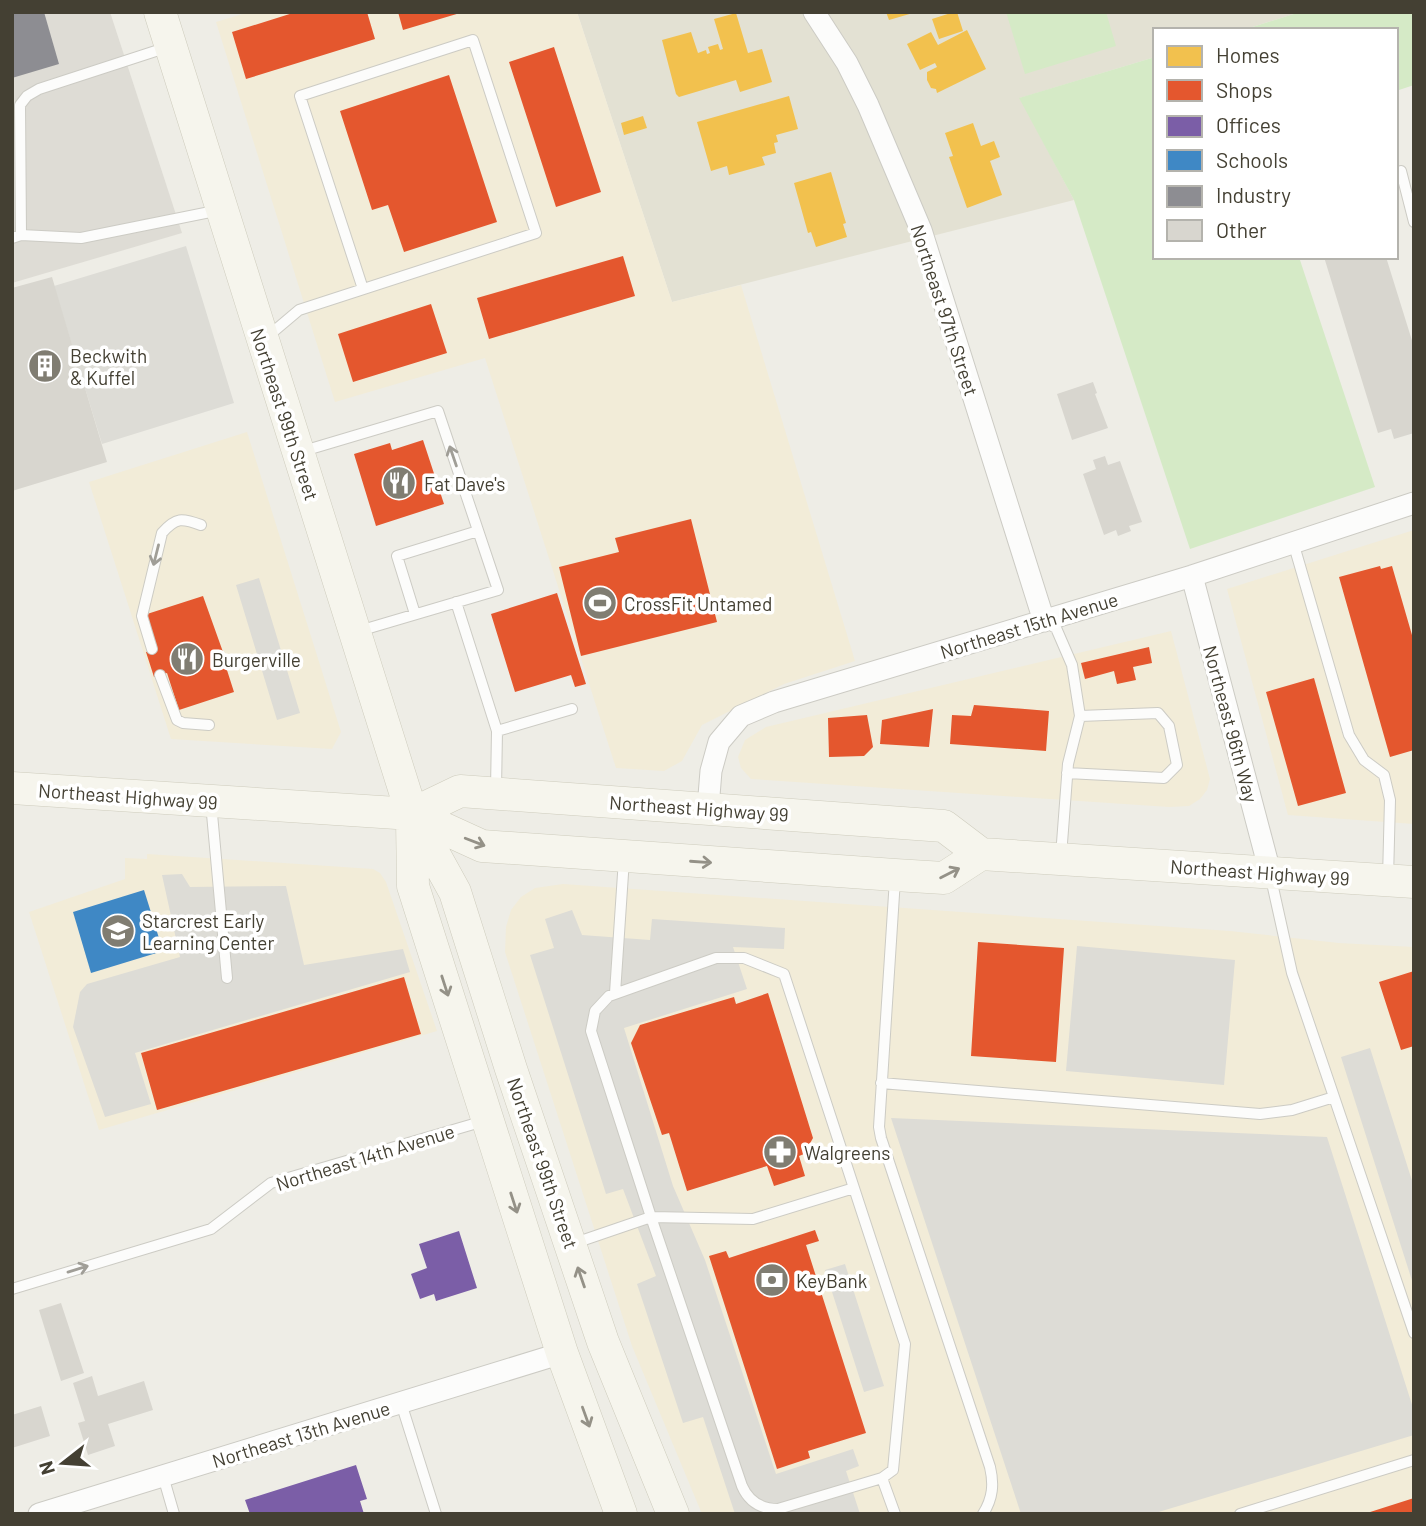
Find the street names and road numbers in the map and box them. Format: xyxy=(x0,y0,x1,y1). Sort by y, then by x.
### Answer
street label: Northeast 97th Street xyxy=(906,221,984,399)
street label: Northeast 99th Street xyxy=(246,325,324,503)
street label: Northeast 15th Avenue xyxy=(937,587,1121,663)
street label: Northeast 96th Way xyxy=(1199,643,1263,805)
street label: Northeast Highway 99 xyxy=(37,778,219,814)
street label: Northeast Highway 99 xyxy=(608,790,790,826)
street label: Northeast Highway 99 xyxy=(1169,854,1351,890)
street label: Northeast 99th Street xyxy=(503,1074,583,1252)
street label: Northeast 14th Avenue xyxy=(273,1119,457,1195)
street label: Northeast 13th Avenue xyxy=(209,1396,393,1472)

